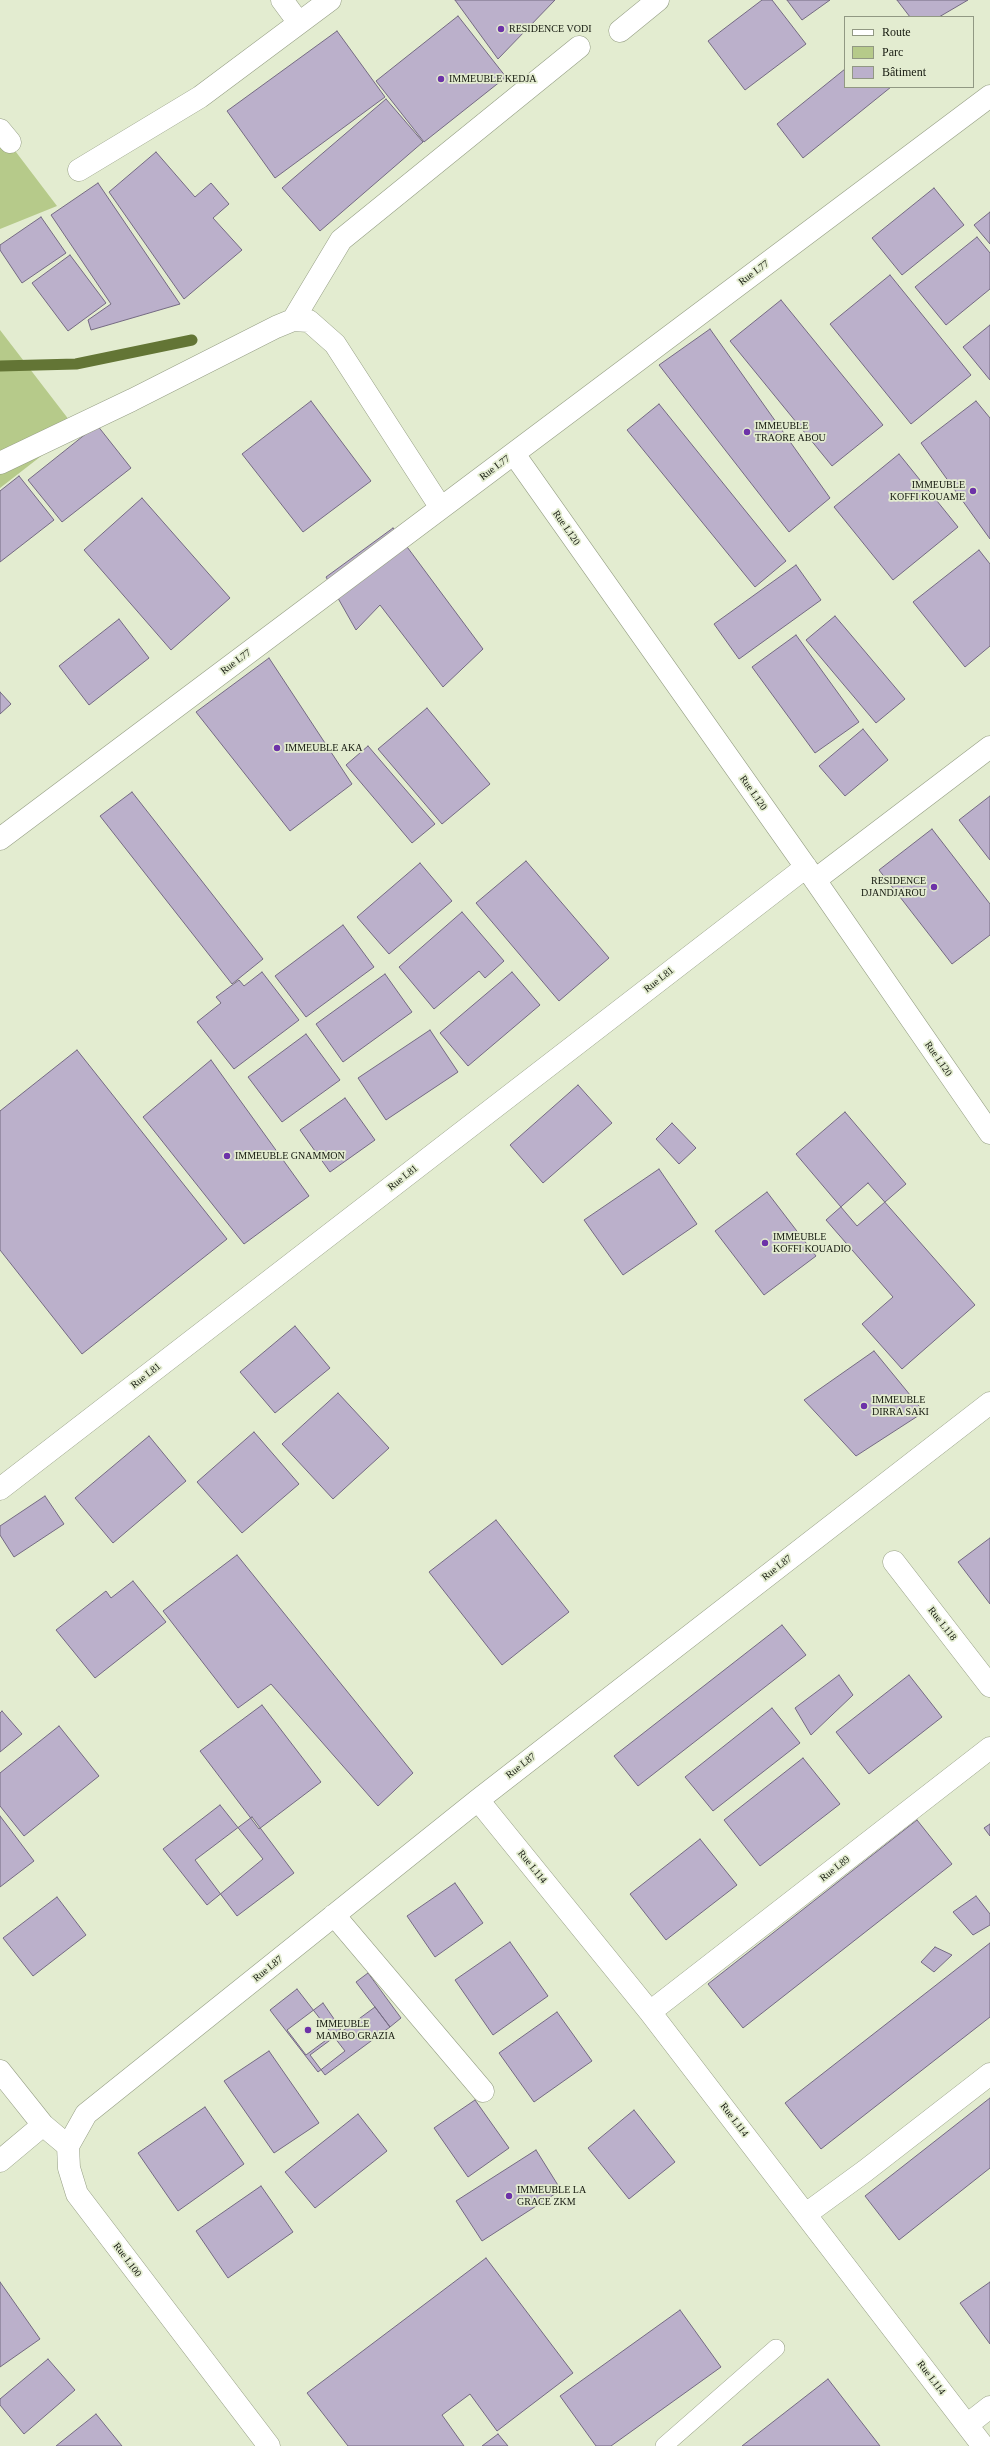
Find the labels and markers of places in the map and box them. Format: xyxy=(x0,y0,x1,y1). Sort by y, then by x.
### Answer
place label: RESIDENCE VODI xyxy=(509,23,591,35)
marker: RESIDENCE VODI xyxy=(496,24,506,34)
place label: IMMEUBLE KEDJA xyxy=(449,73,536,85)
marker: IMMEUBLE KEDJA xyxy=(436,74,446,84)
place label: IMMEUBLE TRAORE ABOU xyxy=(755,420,826,444)
marker: IMMEUBLE TRAORE ABOU xyxy=(742,427,752,437)
place label: IMMEUBLE KOFFI KOUAME xyxy=(890,479,965,502)
marker: IMMEUBLE KOFFI KOUAME xyxy=(968,486,978,496)
place label: IMMEUBLE AKA xyxy=(285,742,362,754)
marker: IMMEUBLE AKA xyxy=(272,743,282,753)
place label: RESIDENCE DJANDJAROU xyxy=(861,875,926,898)
marker: RESIDENCE DJANDJAROU xyxy=(929,882,939,892)
place label: IMMEUBLE GNAMMON xyxy=(235,1150,345,1162)
marker: IMMEUBLE GNAMMON xyxy=(222,1151,232,1161)
place label: IMMEUBLE KOFFI KOUADIO xyxy=(773,1231,851,1254)
marker: IMMEUBLE KOFFI KOUADIO xyxy=(760,1238,770,1248)
place label: IMMEUBLE DIRRA SAKI xyxy=(872,1394,929,1418)
marker: IMMEUBLE DIRRA SAKI xyxy=(859,1401,869,1411)
place label: IMMEUBLE MAMBO GRAZIA xyxy=(316,2018,395,2042)
marker: IMMEUBLE MAMBO GRAZIA xyxy=(303,2025,313,2035)
place label: IMMEUBLE LA GRACE ZKM xyxy=(517,2184,586,2208)
marker: IMMEUBLE LA GRACE ZKM xyxy=(504,2191,514,2201)

